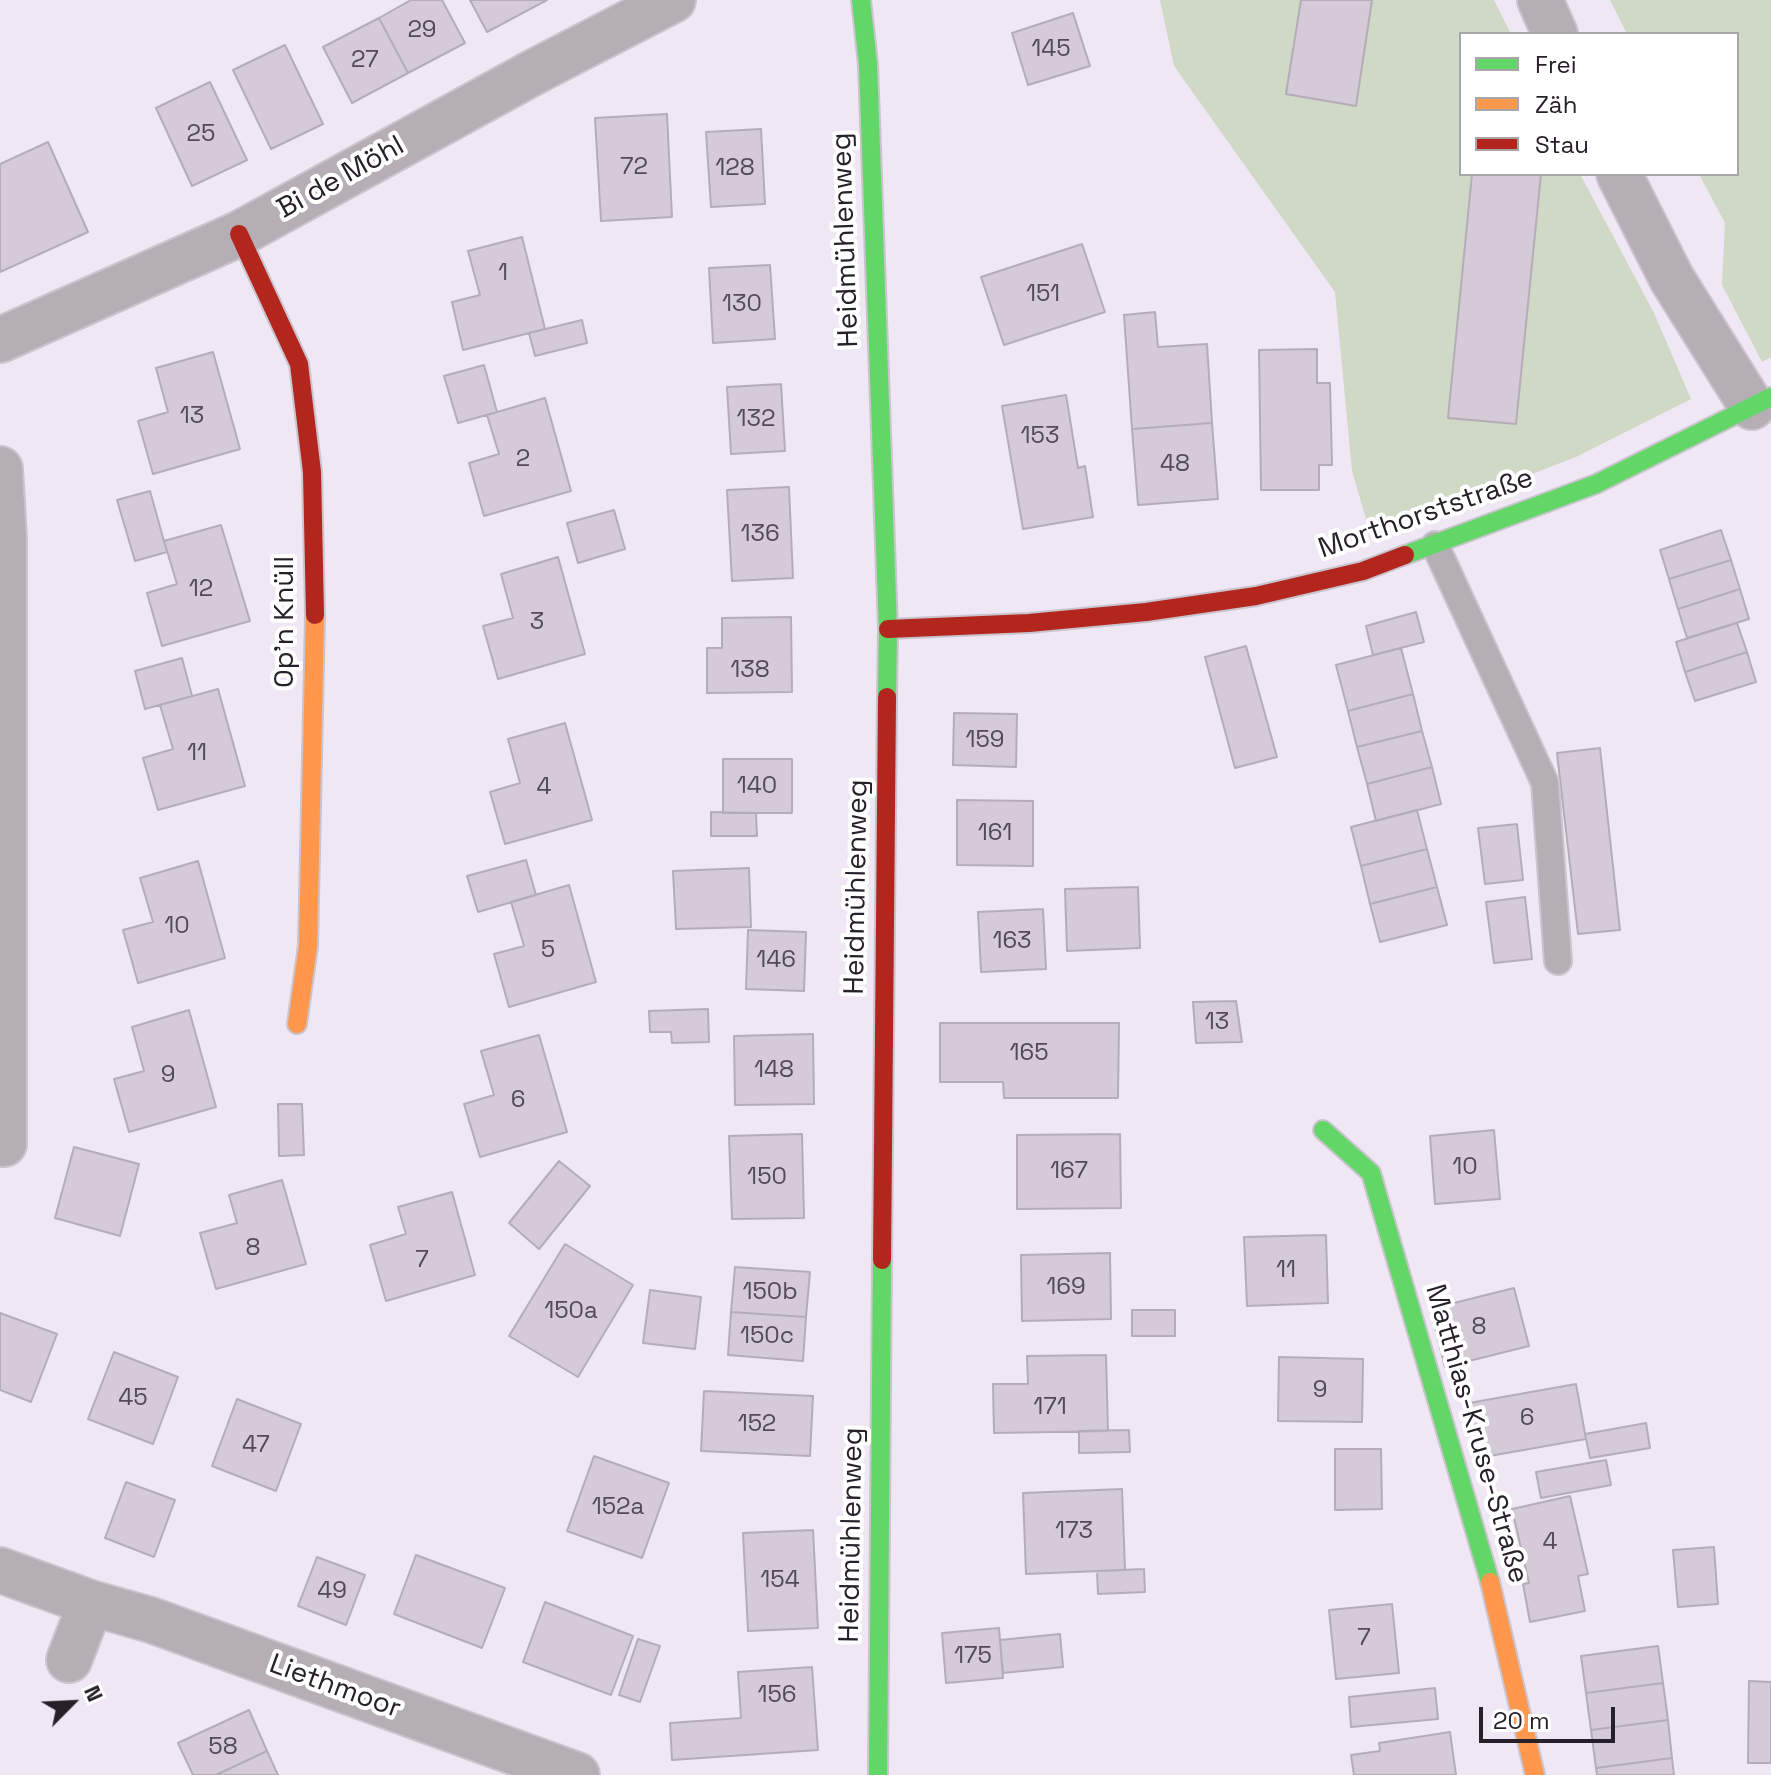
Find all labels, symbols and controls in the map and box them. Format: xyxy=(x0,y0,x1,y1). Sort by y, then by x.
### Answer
house number: 29 xyxy=(407,16,437,44)
legend xyxy=(1459,32,1739,176)
house number: 145 xyxy=(1031,35,1071,63)
house number: 27 xyxy=(351,46,379,74)
text: Frei xyxy=(1535,49,1577,80)
text: Zäh xyxy=(1535,89,1577,120)
house number: 25 xyxy=(187,120,215,148)
street label: Bi de Möhl xyxy=(272,129,410,227)
text: Stau xyxy=(1535,129,1589,160)
street label: Heidmühlenweg xyxy=(825,132,867,348)
house number: 72 xyxy=(620,153,648,181)
house number: 128 xyxy=(715,154,755,182)
house number: 1 xyxy=(498,259,508,287)
house number: 151 xyxy=(1026,280,1060,308)
house number: 130 xyxy=(722,290,762,318)
house number: 13 xyxy=(180,402,204,430)
house number: 132 xyxy=(737,405,775,433)
house number: 153 xyxy=(1021,422,1059,450)
house number: 2 xyxy=(516,445,530,473)
house number: 48 xyxy=(1160,450,1190,478)
street label: Morthorststraße xyxy=(1314,462,1538,566)
house number: 136 xyxy=(740,520,780,548)
street label: Op'n Knüll xyxy=(268,556,302,688)
house number: 12 xyxy=(189,575,213,603)
house number: 3 xyxy=(530,608,544,636)
house number: 138 xyxy=(730,656,770,684)
house number: 159 xyxy=(965,726,1005,754)
house number: 11 xyxy=(187,739,207,767)
house number: 140 xyxy=(737,772,777,800)
house number: 4 xyxy=(537,773,551,801)
street label: Heidmühlenweg xyxy=(838,779,876,995)
house number: 161 xyxy=(978,819,1012,847)
house number: 10 xyxy=(164,912,190,940)
house number: 163 xyxy=(992,927,1032,955)
house number: 5 xyxy=(541,936,555,964)
house number: 146 xyxy=(756,946,796,974)
house number: 13 xyxy=(1205,1008,1229,1036)
house number: 165 xyxy=(1009,1039,1049,1067)
house number: 148 xyxy=(754,1056,794,1084)
house number: 9 xyxy=(161,1061,175,1089)
house number: 6 xyxy=(511,1086,525,1114)
house number: 10 xyxy=(1452,1153,1478,1181)
house number: 167 xyxy=(1050,1157,1088,1185)
house number: 150 xyxy=(747,1163,787,1191)
house number: 8 xyxy=(246,1234,260,1262)
house number: 7 xyxy=(415,1246,429,1274)
house number: 11 xyxy=(1276,1256,1296,1284)
house number: 169 xyxy=(1046,1273,1086,1301)
house number: 150b xyxy=(742,1278,798,1306)
street label: Matthias-Kruse-Straße xyxy=(1417,1281,1535,1587)
house number: 150a xyxy=(544,1297,598,1325)
house number: 8 xyxy=(1472,1313,1486,1341)
house number: 150c xyxy=(740,1322,794,1350)
house number: 9 xyxy=(1313,1376,1327,1404)
house number: 45 xyxy=(118,1384,148,1412)
house number: 171 xyxy=(1033,1393,1067,1421)
house number: 6 xyxy=(1520,1404,1534,1432)
house number: 152 xyxy=(738,1410,776,1438)
street label: Heidmühlenweg xyxy=(833,1427,871,1643)
house number: 47 xyxy=(242,1431,270,1459)
house number: 152a xyxy=(592,1493,644,1521)
house number: 173 xyxy=(1055,1517,1093,1545)
house number: 4 xyxy=(1543,1528,1557,1556)
house number: 154 xyxy=(760,1566,800,1594)
house number: 49 xyxy=(317,1577,347,1605)
house number: 7 xyxy=(1357,1624,1371,1652)
house number: 175 xyxy=(954,1642,992,1670)
street label: Liethmoor xyxy=(265,1648,405,1726)
north arrow xyxy=(32,1663,112,1743)
text: N xyxy=(78,1681,110,1706)
house number: 156 xyxy=(757,1681,797,1709)
scale bar xyxy=(1483,1691,1619,1741)
text: 20 m xyxy=(1493,1705,1550,1736)
house number: 58 xyxy=(208,1733,238,1761)

